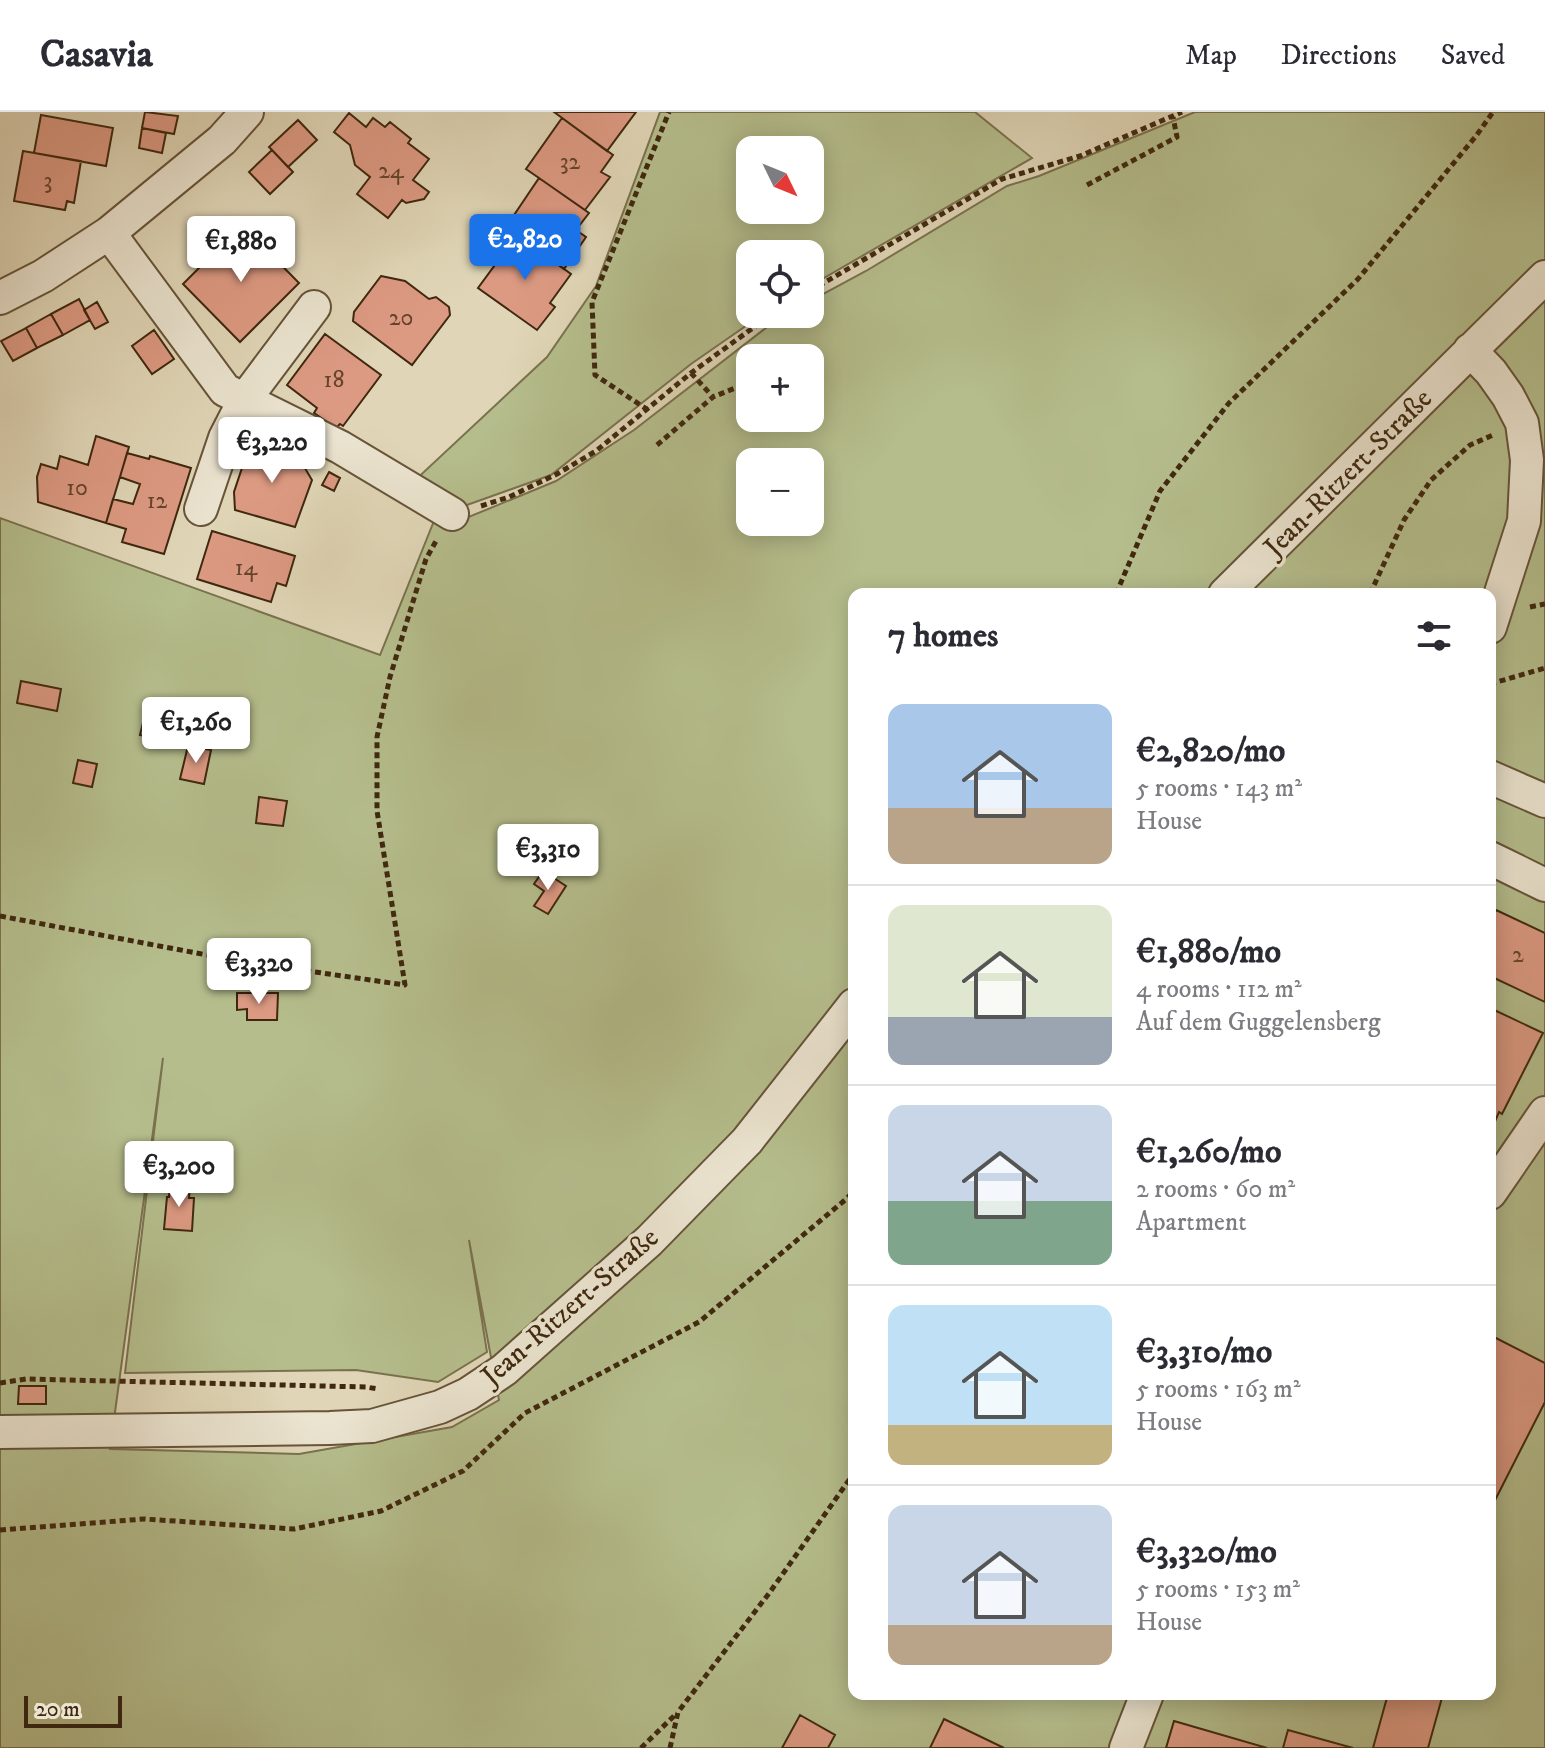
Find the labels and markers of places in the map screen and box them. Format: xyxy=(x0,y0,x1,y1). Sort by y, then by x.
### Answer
pin: €2,820 xyxy=(460,214,590,282)
pin: €1,880 xyxy=(176,216,306,284)
pin: €3,220 xyxy=(207,417,337,485)
pin: €1,260 xyxy=(131,697,261,765)
pin: €3,310 xyxy=(483,824,613,892)
pin: €3,320 xyxy=(194,938,324,1006)
pin: €3,200 xyxy=(114,1141,244,1209)

